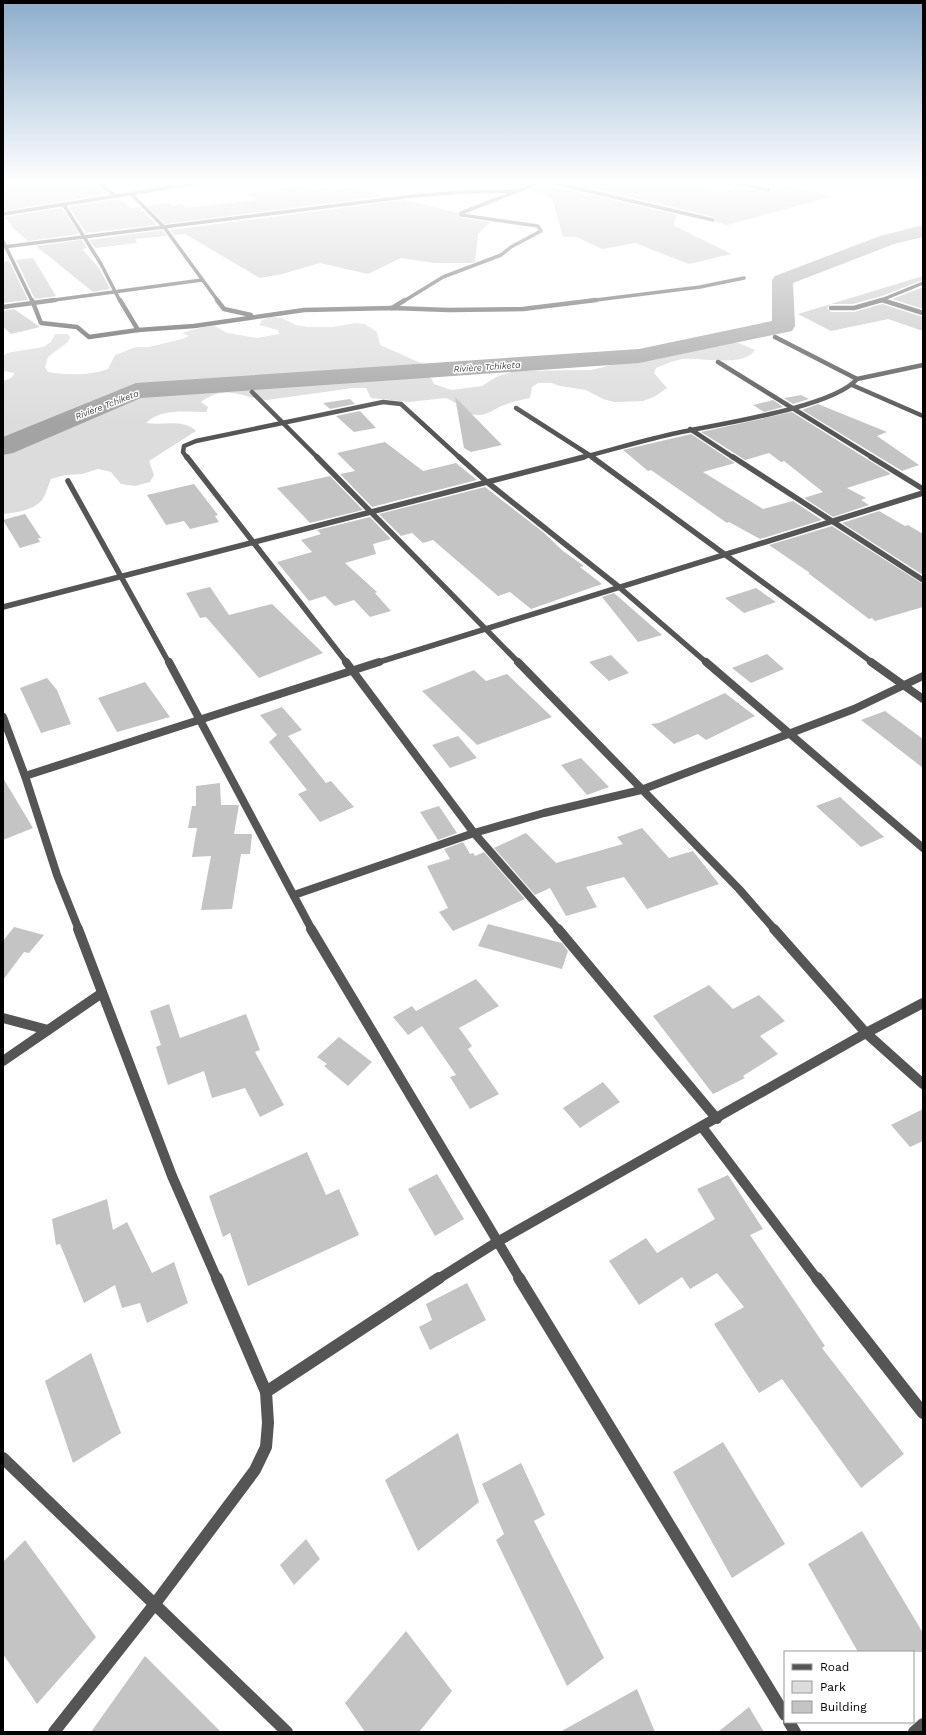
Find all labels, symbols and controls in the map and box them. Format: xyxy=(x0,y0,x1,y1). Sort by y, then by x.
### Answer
water label: Rivière Tchiketa xyxy=(453,360,521,374)
water label: Rivière Tchiketa xyxy=(74,388,141,422)
legend xyxy=(784,1651,914,1723)
text: Road xyxy=(820,1660,849,1674)
text: Park xyxy=(820,1680,846,1694)
text: Building xyxy=(820,1700,867,1714)

